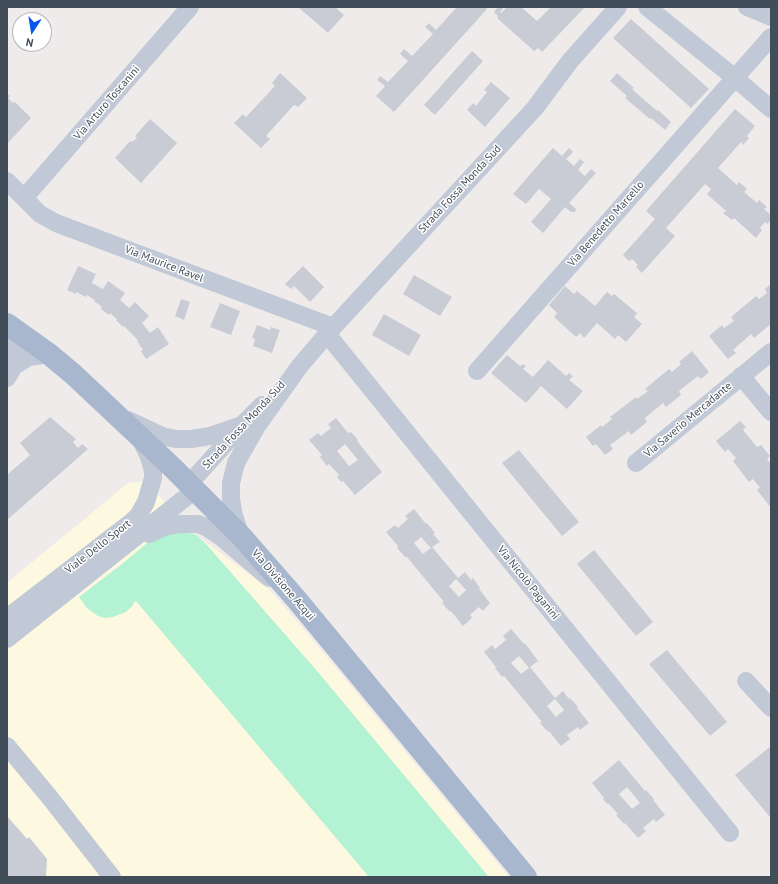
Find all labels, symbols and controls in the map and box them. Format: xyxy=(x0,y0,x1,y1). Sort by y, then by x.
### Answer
north arrow xyxy=(12,12,52,52)
text: N xyxy=(25,35,35,50)
street label: Via Arturo Toscanini xyxy=(71,63,143,143)
street label: Strada Fossa Monda Sud xyxy=(416,142,504,236)
street label: Via Benedetto Marcello xyxy=(565,178,647,270)
street label: Via Maurice Ravel xyxy=(123,243,205,285)
street label: Strada Fossa Monda Sud xyxy=(200,378,288,472)
street label: Via Saverio Mercadante xyxy=(642,380,734,460)
street label: Viale Dello Sport xyxy=(62,517,134,577)
street label: Via Nicolò Paganini xyxy=(494,543,562,623)
street label: Via Divisione Acqui xyxy=(249,547,317,623)

